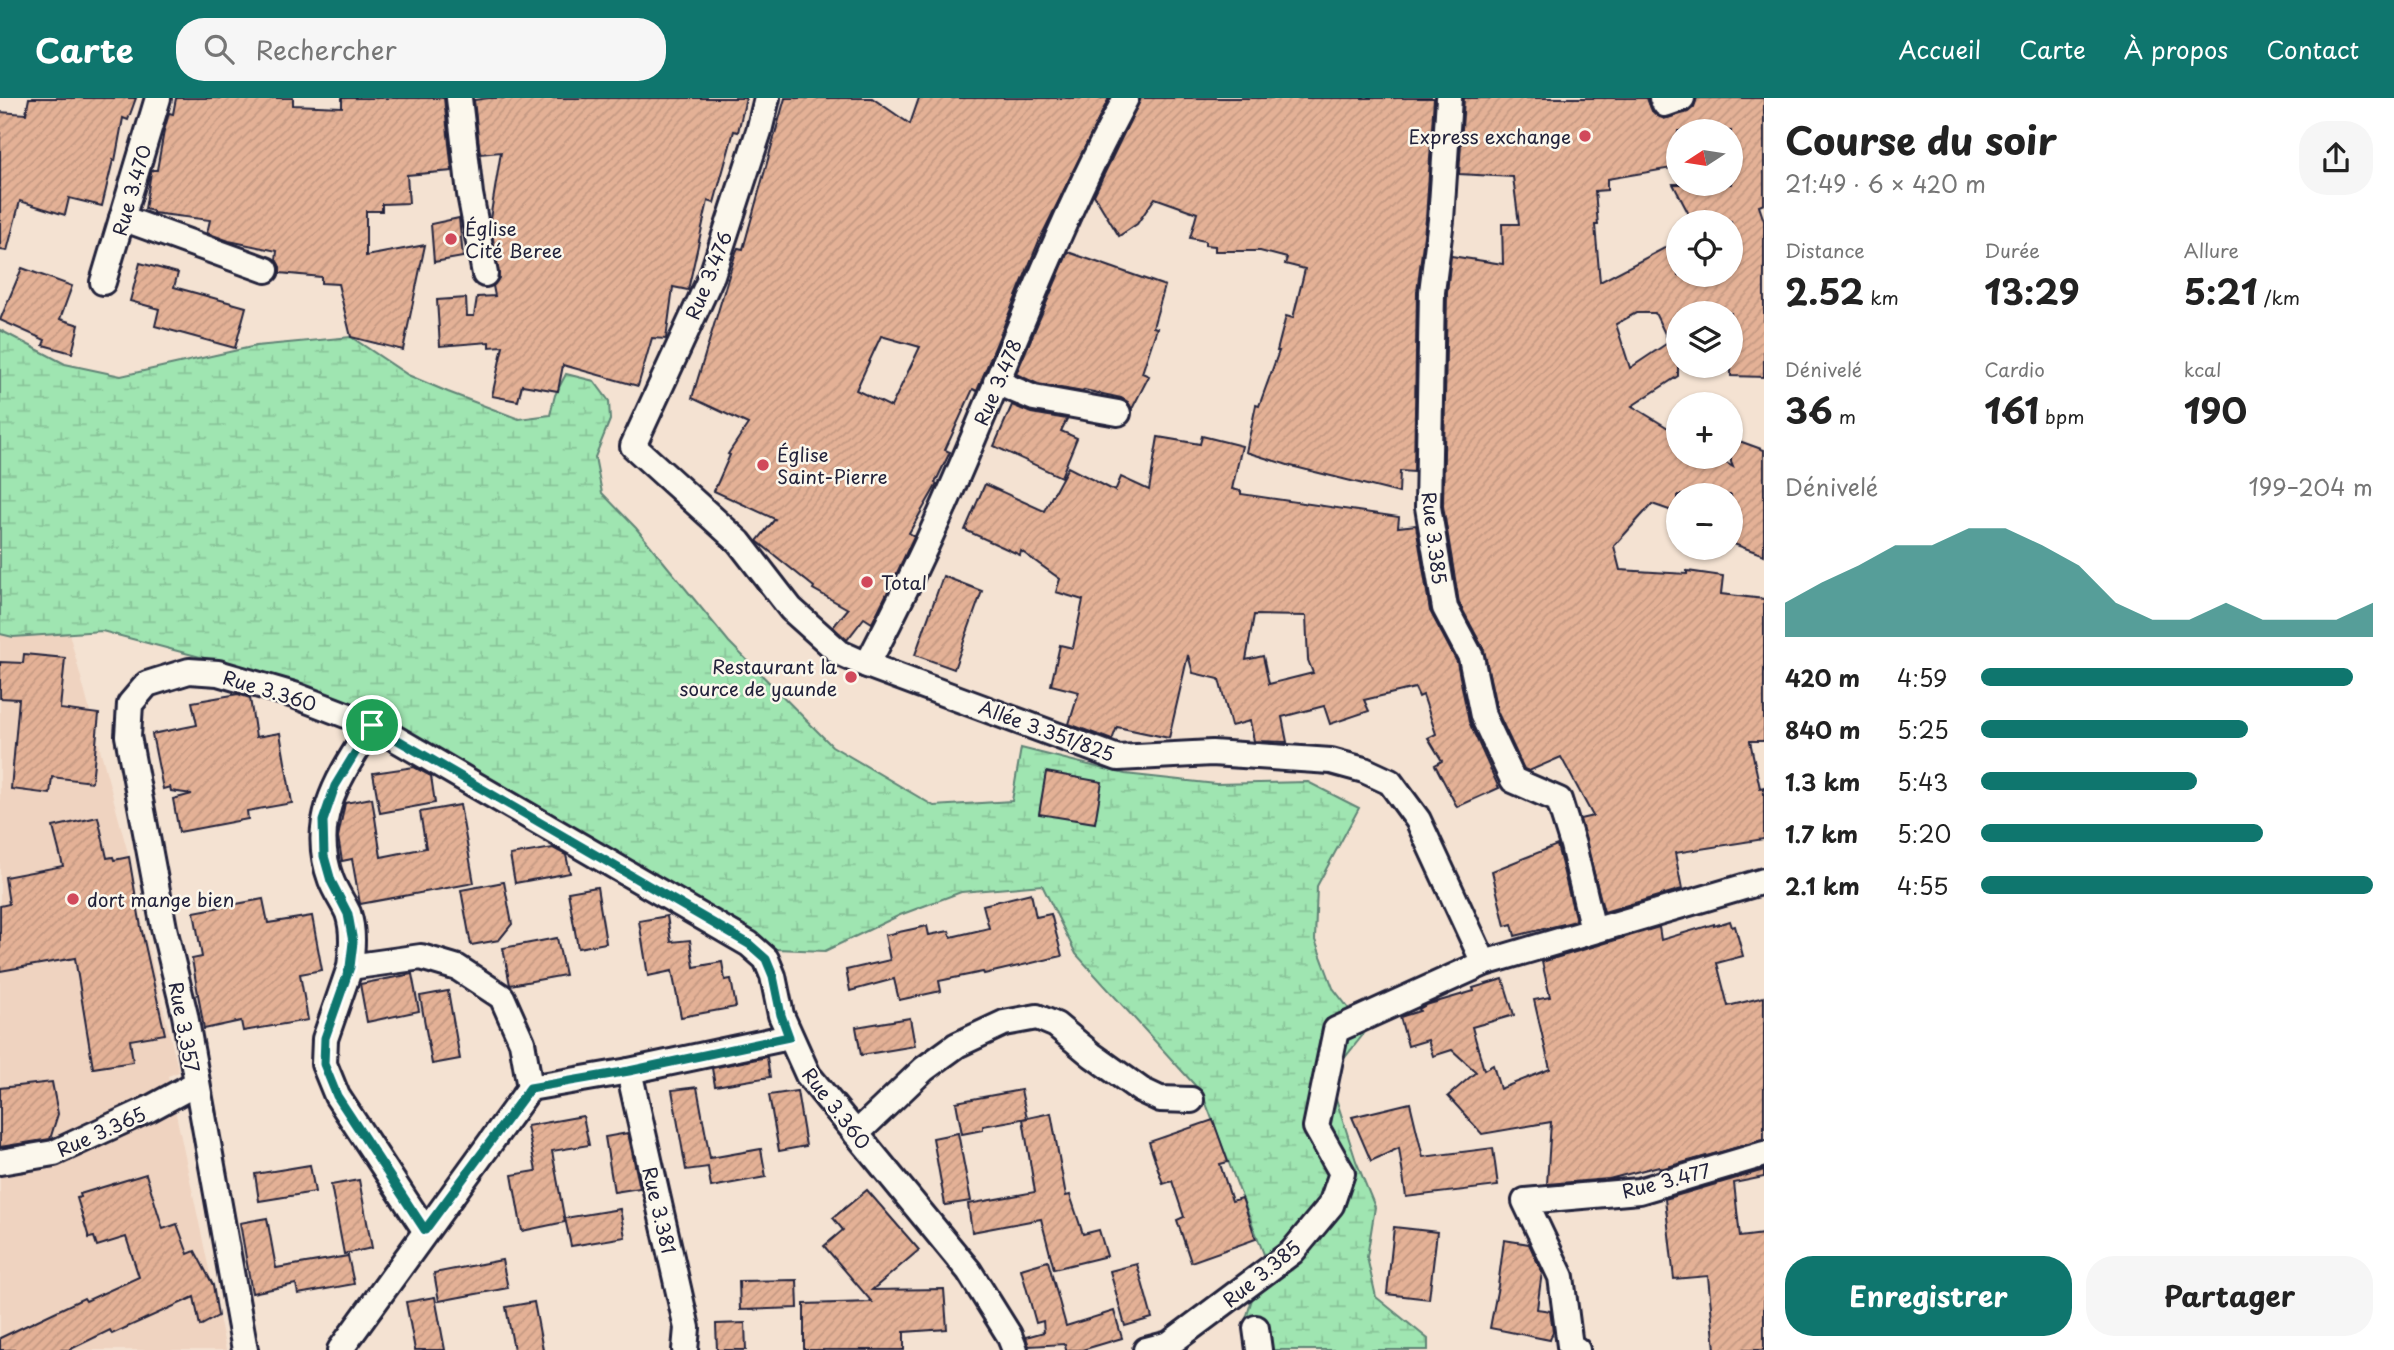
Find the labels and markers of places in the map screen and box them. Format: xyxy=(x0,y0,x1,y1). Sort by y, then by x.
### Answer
place label: Express exchange xyxy=(1409,122,1571,150)
marker: Express exchange xyxy=(1577,128,1593,144)
place label: Église Cité Beree xyxy=(465,214,562,264)
marker: Église Cité Beree xyxy=(443,231,459,247)
place label: Église Saint-Pierre xyxy=(777,440,888,490)
marker: Église Saint-Pierre xyxy=(755,457,771,473)
place label: Total xyxy=(881,568,927,596)
marker: Total xyxy=(859,574,875,590)
place label: Restaurant la source de yaunde xyxy=(679,652,837,702)
marker: Restaurant la source de yaunde xyxy=(843,669,859,685)
pin xyxy=(342,695,402,755)
place label: dort mange bien xyxy=(87,885,234,913)
marker: dort mange bien xyxy=(65,891,81,907)

